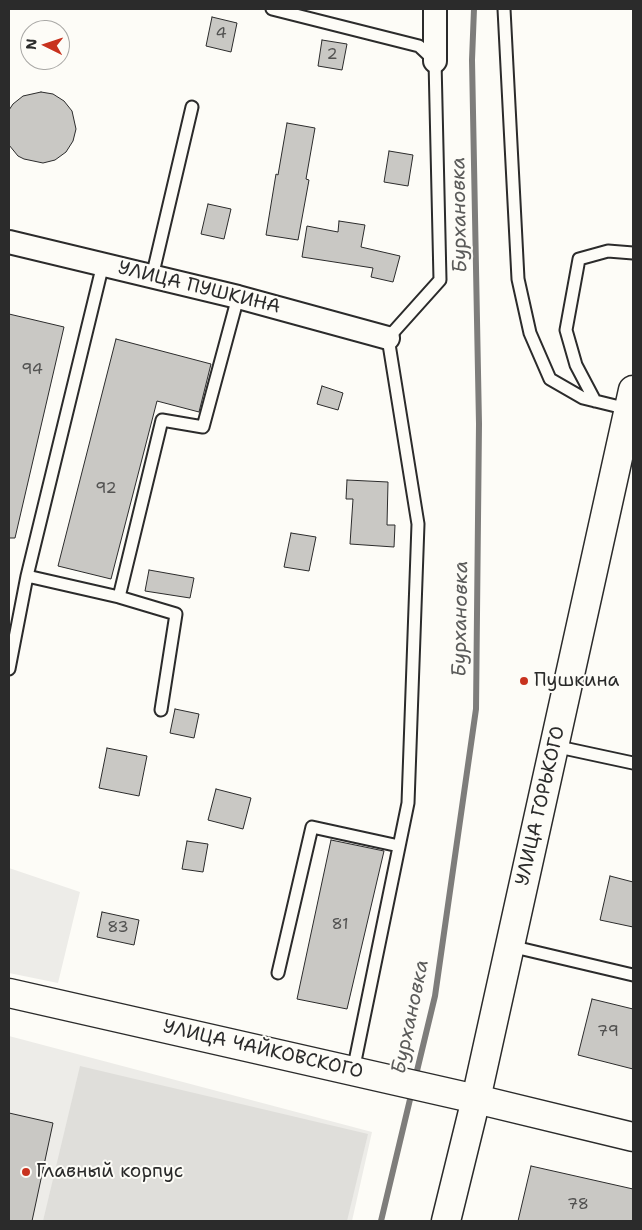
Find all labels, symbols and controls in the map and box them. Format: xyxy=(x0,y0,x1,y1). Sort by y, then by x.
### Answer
north arrow xyxy=(20,20,70,70)
house number: 4 xyxy=(215,24,227,44)
text: N xyxy=(22,38,40,50)
house number: 2 xyxy=(326,45,338,65)
water label: Бурхановка xyxy=(447,157,473,273)
street label: УЛИЦА ПУШКИНА xyxy=(116,257,282,319)
house number: 94 xyxy=(21,360,43,380)
house number: 92 xyxy=(95,479,117,499)
water label: Бурхановка xyxy=(448,561,474,677)
place label: Пушкина xyxy=(534,670,619,692)
marker: Пушкина xyxy=(518,675,530,687)
street label: УЛИЦА ГОРЬКОГО xyxy=(512,724,570,888)
house number: 81 xyxy=(331,915,349,935)
house number: 83 xyxy=(107,918,129,938)
water label: Бурхановка xyxy=(387,958,435,1076)
street label: УЛИЦА ЧАЙКОВСКОГО xyxy=(161,1016,365,1084)
house number: 79 xyxy=(597,1022,619,1042)
place label: Главный корпус xyxy=(36,1161,183,1183)
marker: Главный корпус xyxy=(20,1166,32,1178)
house number: 78 xyxy=(567,1195,589,1215)

